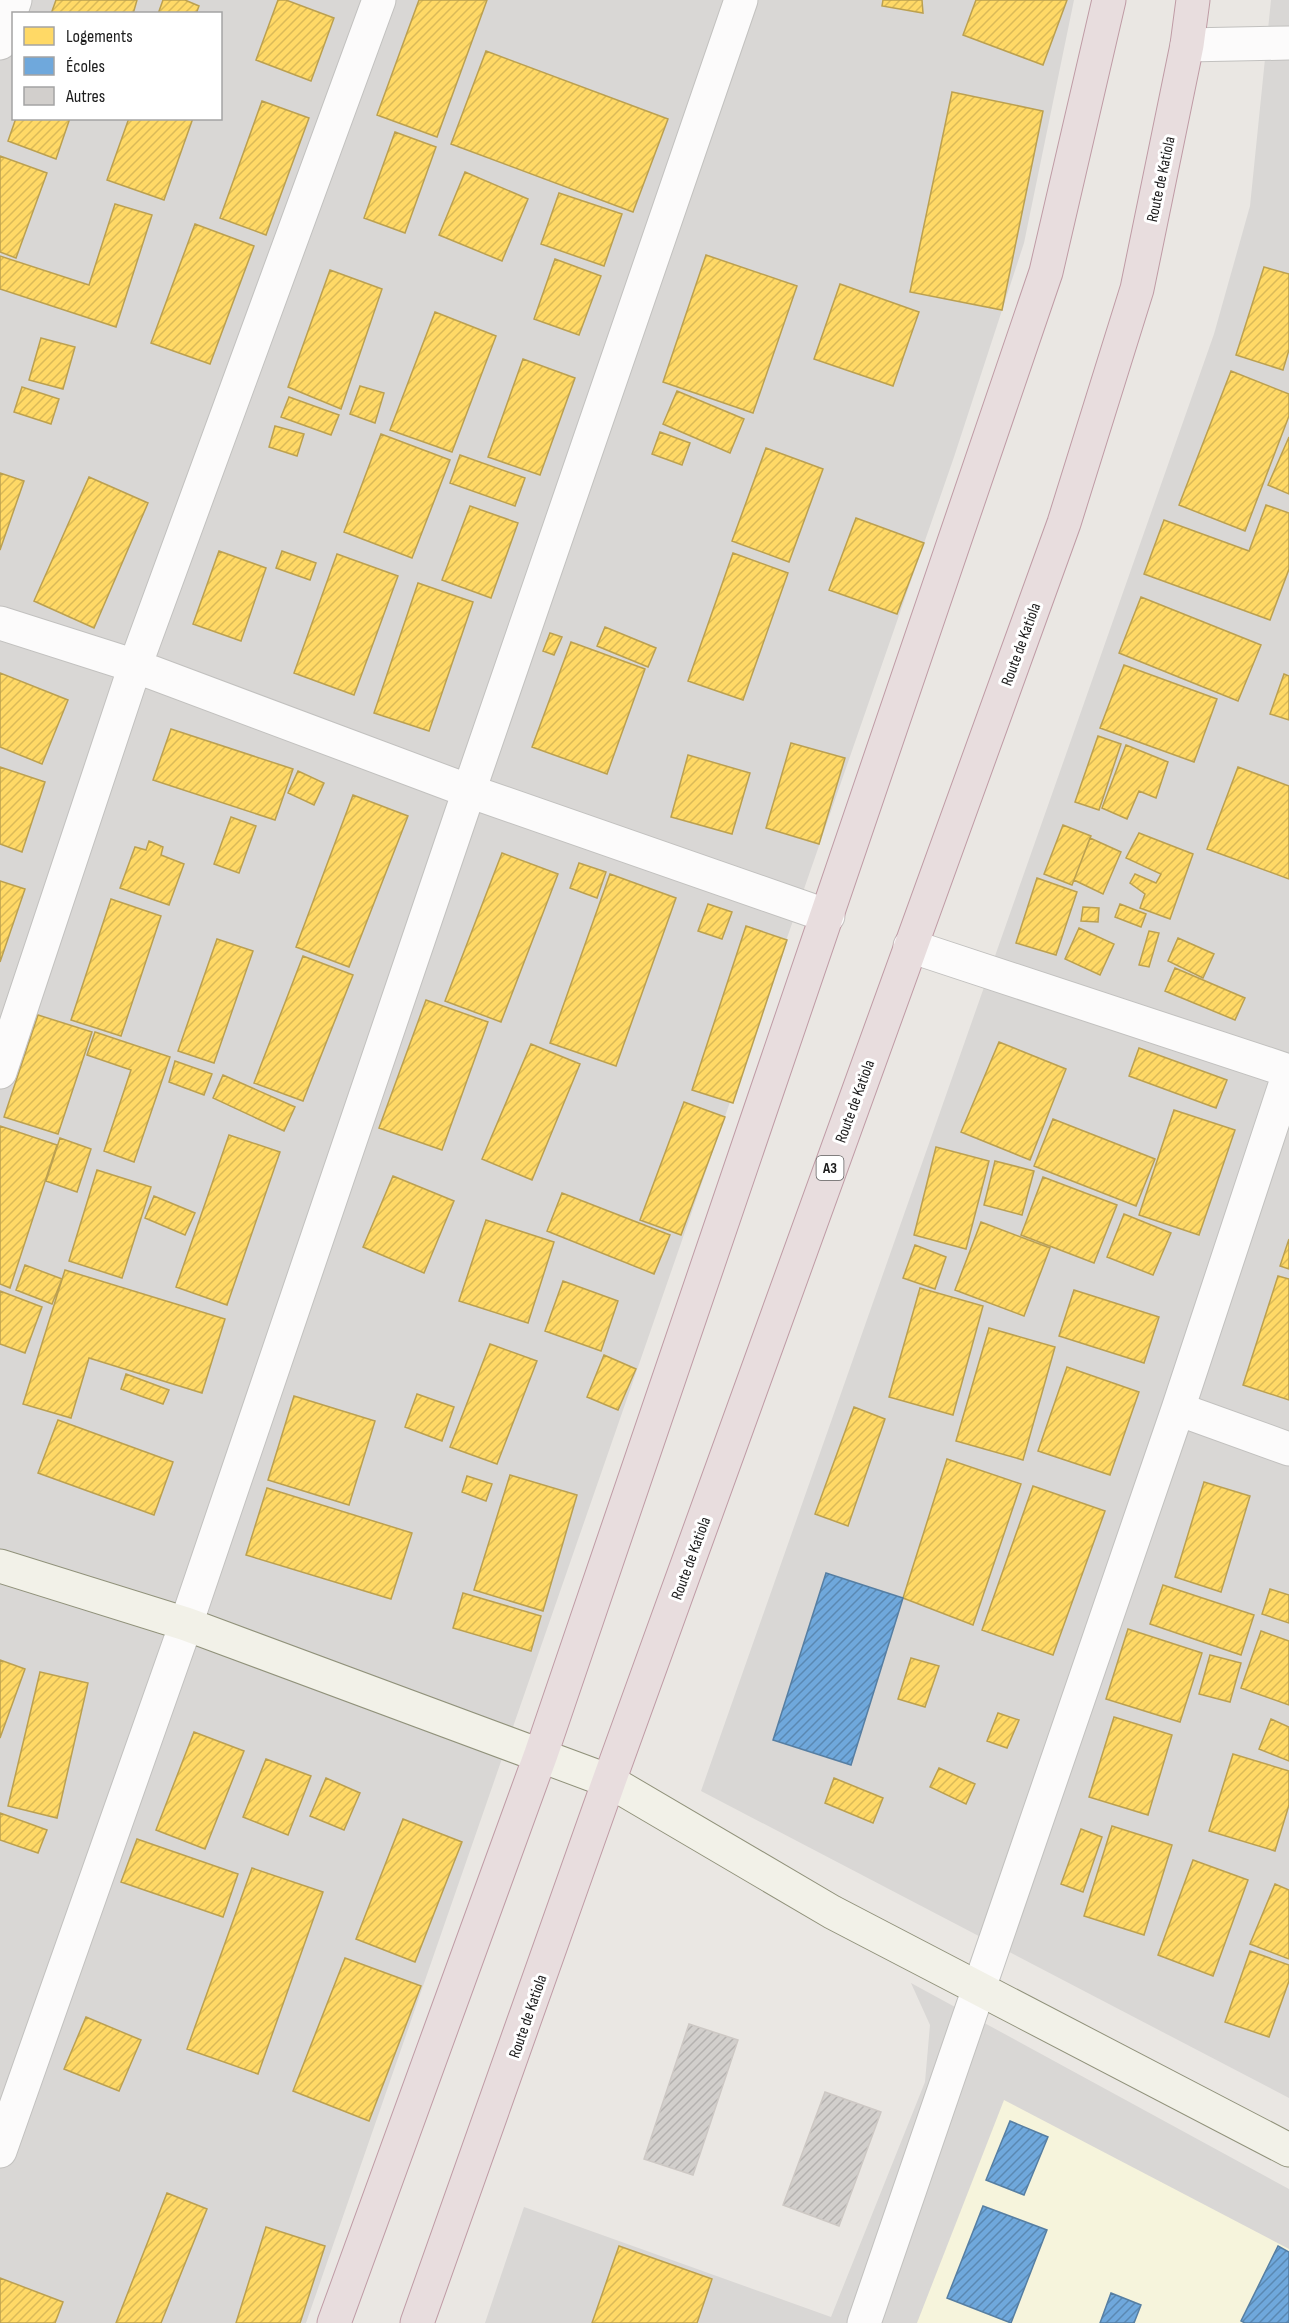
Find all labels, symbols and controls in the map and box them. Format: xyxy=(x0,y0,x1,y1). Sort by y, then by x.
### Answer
legend xyxy=(12,12,222,120)
text: Logements xyxy=(66,26,133,47)
text: Écoles xyxy=(66,56,105,77)
text: Autres xyxy=(65,86,105,107)
street label: Route de Katiola xyxy=(1143,135,1180,224)
street label: Route de Katiola xyxy=(998,600,1045,689)
street label: Route de Katiola xyxy=(832,1057,879,1146)
road number: A3 xyxy=(816,1156,844,1180)
street label: Route de Katiola xyxy=(668,1514,715,1603)
street label: Route de Katiola xyxy=(505,1972,552,2061)

